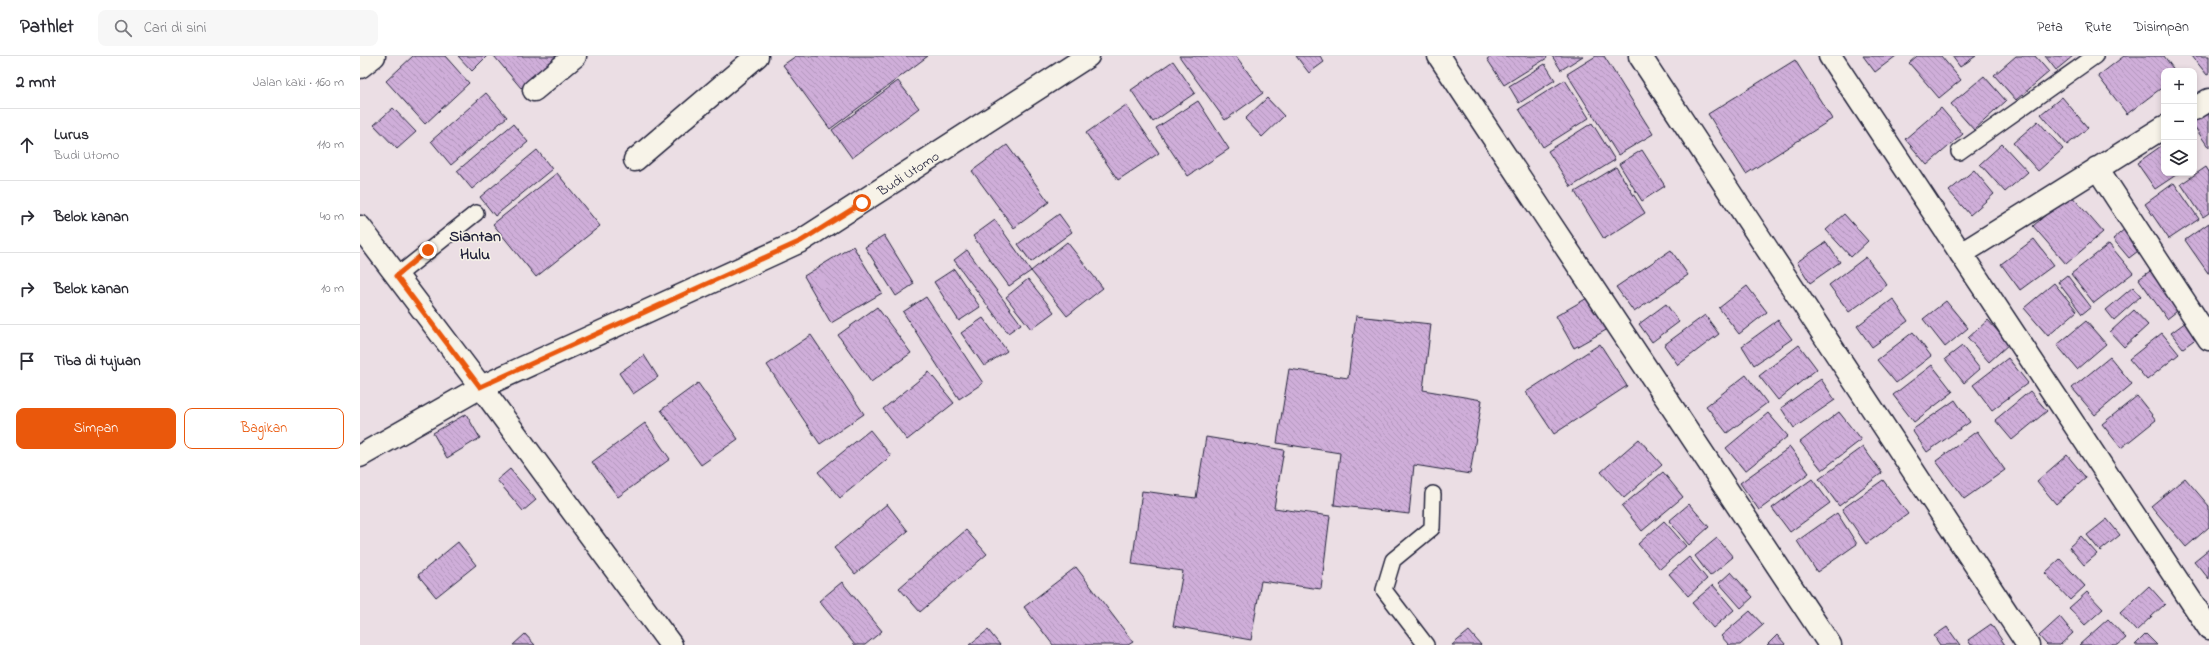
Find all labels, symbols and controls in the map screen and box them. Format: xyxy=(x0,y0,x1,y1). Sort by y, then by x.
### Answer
search box xyxy=(98,10,378,46)
text: Pathlet xyxy=(20,14,74,41)
icon: search xyxy=(112,17,134,39)
text: Cari di sini xyxy=(144,17,206,39)
text: Peta xyxy=(2037,17,2063,38)
text: Rute xyxy=(2085,17,2112,38)
text: Disimpan xyxy=(2134,17,2189,38)
map controls xyxy=(2161,68,2197,176)
button: + xyxy=(2161,68,2197,104)
text: 2 mnt xyxy=(16,70,56,95)
text: Jalan kaki · 160 m xyxy=(253,73,344,92)
button: − xyxy=(2161,104,2197,140)
text: Lurus xyxy=(54,124,89,146)
icon: ahead xyxy=(16,134,38,156)
text: 110 m xyxy=(317,135,344,154)
button: layers xyxy=(2161,140,2197,176)
text: Budi Utomo xyxy=(54,146,119,165)
street label: Budi Utomo xyxy=(873,146,944,203)
route start xyxy=(853,194,871,212)
icon: right xyxy=(16,206,38,228)
text: Belok kanan xyxy=(54,206,129,228)
text: 40 m xyxy=(320,207,344,226)
district label: Siantan Hulu xyxy=(449,225,501,267)
route end xyxy=(419,241,437,259)
icon: right xyxy=(16,278,38,300)
text: Belok kanan xyxy=(54,278,129,300)
text: 10 m xyxy=(321,279,344,298)
icon: arrive xyxy=(16,350,38,372)
text: Tiba di tujuan xyxy=(54,350,141,372)
button: Simpan xyxy=(16,408,176,449)
button: Bagikan xyxy=(184,408,344,449)

